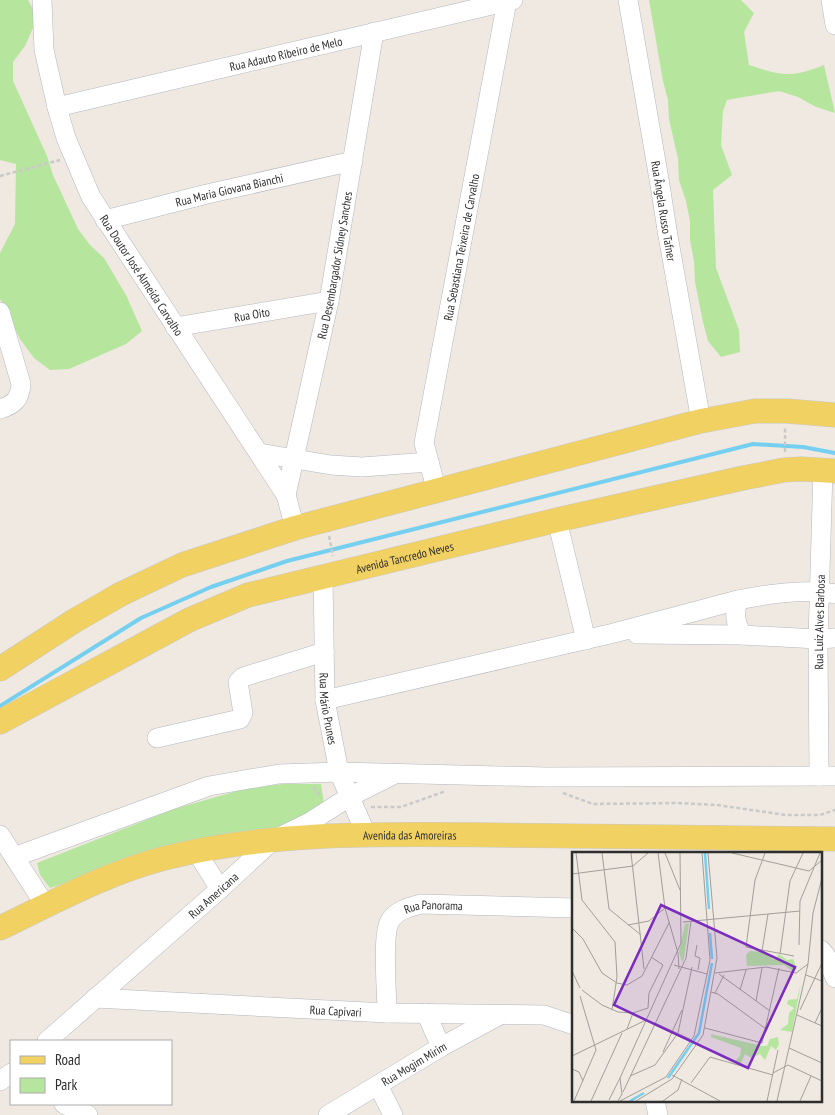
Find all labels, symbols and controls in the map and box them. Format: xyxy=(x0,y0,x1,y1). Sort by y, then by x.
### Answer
street label: Rua Adauto Ribeiro de Melo xyxy=(228,33,344,74)
street label: Rua Ângela Russo Tafner xyxy=(648,160,680,263)
street label: Rua Maria Giovana Bianchi xyxy=(174,170,285,209)
street label: Rua Sebastiana Teixeira de Carvalho xyxy=(440,172,482,322)
street label: Rua Desembargador Sidney Sanches xyxy=(313,190,355,340)
street label: Rua Doutor José Almeida Carvalho xyxy=(97,212,187,338)
street label: Rua Oito xyxy=(233,304,271,324)
street label: Avenida Tancredo Neves xyxy=(354,538,455,576)
street label: Rua Luíz Alves Barbosa xyxy=(810,574,827,670)
street label: Rua Mário Prunes xyxy=(317,673,341,746)
street label: Avenida das Amoreiras xyxy=(363,827,457,842)
inset map xyxy=(572,852,822,1102)
street label: Rua Americana xyxy=(185,869,241,921)
street label: Rua Panorama xyxy=(401,897,463,916)
street label: Rua Capivari xyxy=(309,1002,362,1019)
street label: Rua Mogim Mirim xyxy=(378,1038,449,1089)
legend xyxy=(10,1040,172,1105)
text: Road xyxy=(55,1050,81,1069)
text: Park xyxy=(55,1075,77,1094)

